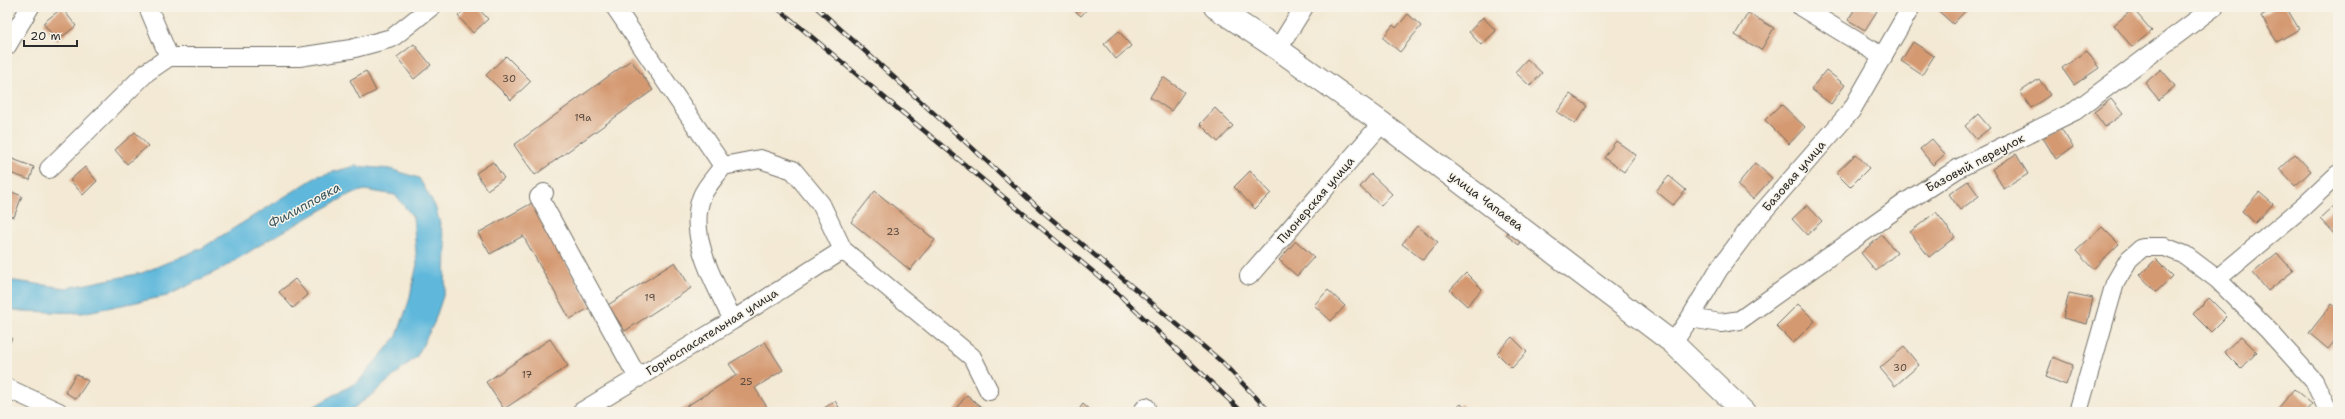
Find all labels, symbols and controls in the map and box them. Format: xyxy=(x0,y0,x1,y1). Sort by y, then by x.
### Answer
scale bar xyxy=(24,22,77,48)
text: 20 m xyxy=(30,28,61,44)
house number: 30 xyxy=(502,72,516,85)
house number: 19а xyxy=(574,111,592,124)
street label: Базовый переулок xyxy=(1923,130,2028,196)
street label: Базовая улица xyxy=(1759,137,1830,215)
street label: Пионерская улица xyxy=(1274,153,1358,247)
street label: улица Чапаева xyxy=(1445,168,1527,235)
water label: Филипповка xyxy=(265,179,344,232)
house number: 23 xyxy=(886,225,900,238)
street label: Горноспасательная улица xyxy=(643,285,781,379)
house number: 19 xyxy=(645,291,655,304)
house number: 30 xyxy=(1893,361,1907,374)
house number: 17 xyxy=(522,368,532,381)
house number: 25 xyxy=(740,375,752,388)

